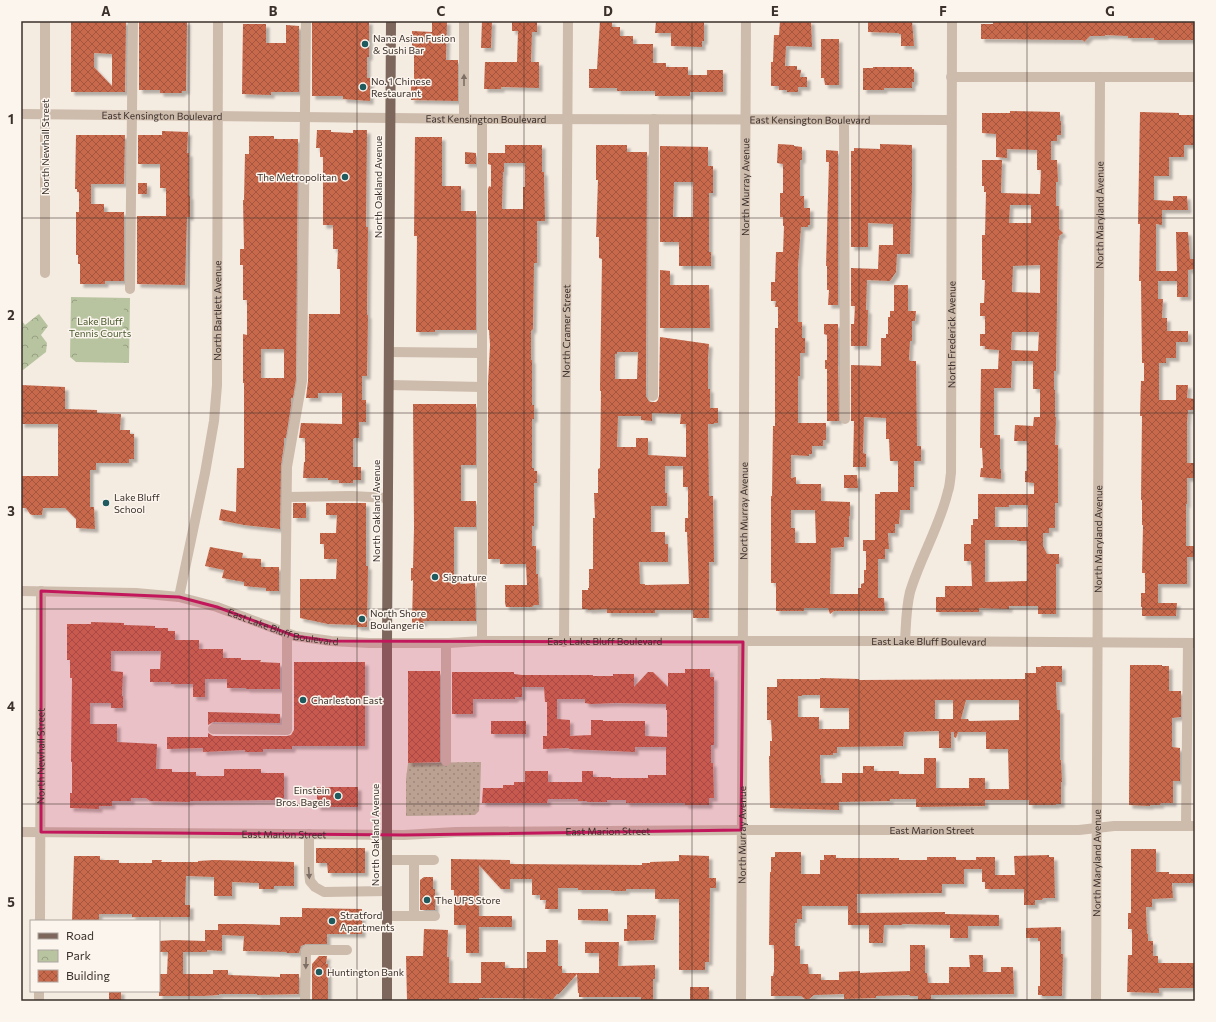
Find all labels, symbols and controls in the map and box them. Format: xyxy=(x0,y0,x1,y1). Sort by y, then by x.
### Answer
text: A xyxy=(101,3,111,19)
text: B xyxy=(269,3,278,19)
text: C xyxy=(437,3,446,19)
text: D xyxy=(603,3,613,19)
text: E xyxy=(771,3,779,19)
text: F xyxy=(939,3,947,19)
text: G xyxy=(1105,3,1115,19)
place label: Nana Asian Fusion & Sushi Bar xyxy=(373,32,456,56)
marker: Nana Asian Fusion & Sushi Bar xyxy=(360,39,370,49)
one-way arrow xyxy=(461,73,467,86)
place label: No. 1 Chinese Restaurant xyxy=(371,75,431,99)
marker: No. 1 Chinese Restaurant xyxy=(358,82,368,92)
street label: North Newhall Street xyxy=(39,99,51,195)
street label: East Kensington Boulevard xyxy=(102,109,223,122)
text: 1 xyxy=(8,111,14,127)
street label: East Kensington Boulevard xyxy=(426,112,547,125)
street label: East Kensington Boulevard xyxy=(750,114,871,126)
street label: North Oakland Avenue xyxy=(372,136,384,238)
street label: North Murray Avenue xyxy=(739,138,751,236)
street label: North Maryland Avenue xyxy=(1093,161,1106,269)
place label: The Metropolitan xyxy=(257,171,337,183)
marker: The Metropolitan xyxy=(340,172,350,182)
street label: North Bartlett Avenue xyxy=(211,260,223,361)
street label: North Frederick Avenue xyxy=(945,281,957,388)
street label: North Cramer Street xyxy=(560,284,572,378)
text: 2 xyxy=(7,307,15,323)
park label: Lake Bluff Tennis Courts xyxy=(69,315,132,339)
street label: North Oakland Avenue xyxy=(370,460,382,562)
street label: North Murray Avenue xyxy=(737,462,750,560)
street label: North Maryland Avenue xyxy=(1092,485,1104,593)
place label: Lake Bluff School xyxy=(114,491,160,515)
marker: Lake Bluff School xyxy=(101,498,111,508)
text: 3 xyxy=(7,503,15,519)
place label: Signature xyxy=(443,571,487,583)
marker: Signature xyxy=(430,572,440,582)
street label: East Lake Bluff Boulevard xyxy=(226,606,339,647)
place label: North Shore Boulangerie xyxy=(370,607,426,631)
marker: North Shore Boulangerie xyxy=(357,614,367,624)
street label: East Lake Bluff Boulevard xyxy=(547,635,663,647)
street label: East Lake Bluff Boulevard xyxy=(871,635,987,648)
place label: Charleston East xyxy=(311,694,383,706)
marker: Charleston East xyxy=(298,695,308,705)
text: 4 xyxy=(7,698,15,714)
street label: North Newhall Street xyxy=(34,708,47,804)
place label: Einstein Bros. Bagels xyxy=(276,784,330,808)
street label: North Oakland Avenue xyxy=(369,784,381,886)
street label: North Murray Avenue xyxy=(736,786,748,884)
marker: Einstein Bros. Bagels xyxy=(333,791,343,801)
street label: North Maryland Avenue xyxy=(1090,809,1103,917)
street label: East Marion Street xyxy=(889,824,974,836)
street label: East Marion Street xyxy=(565,825,650,837)
street label: East Marion Street xyxy=(241,828,327,840)
one-way arrow xyxy=(306,867,313,879)
text: 5 xyxy=(7,894,15,910)
place label: The UPS Store xyxy=(435,894,501,906)
marker: The UPS Store xyxy=(422,895,432,905)
place label: Stratford Apartments xyxy=(340,909,395,933)
marker: Stratford Apartments xyxy=(327,916,337,926)
legend xyxy=(30,920,160,992)
text: Road xyxy=(66,928,94,942)
text: Park xyxy=(66,948,92,962)
one-way arrow xyxy=(303,957,309,970)
place label: Huntington Bank xyxy=(327,966,405,978)
marker: Huntington Bank xyxy=(314,967,324,977)
text: Building xyxy=(66,968,110,982)

